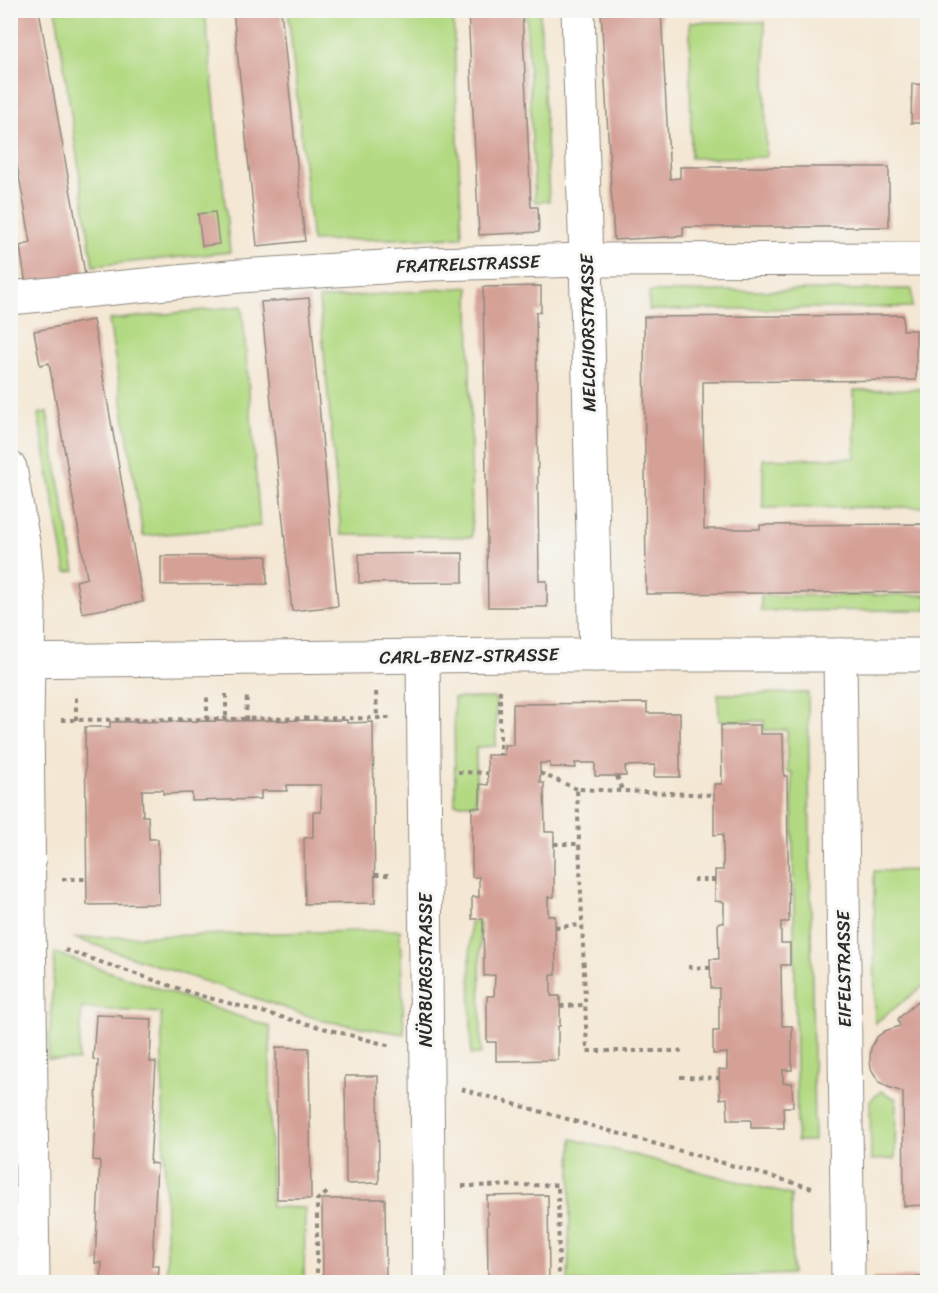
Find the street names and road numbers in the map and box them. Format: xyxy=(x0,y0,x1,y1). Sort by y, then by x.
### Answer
street label: FRATRELSTRASSE xyxy=(396,245,541,283)
street label: MELCHIORSTRASSE xyxy=(571,253,605,412)
street label: CARL-BENZ-STRASSE xyxy=(379,638,560,674)
street label: NÜRBURGSTRASSE xyxy=(410,892,442,1047)
street label: EIFELSTRASSE xyxy=(827,909,861,1028)

